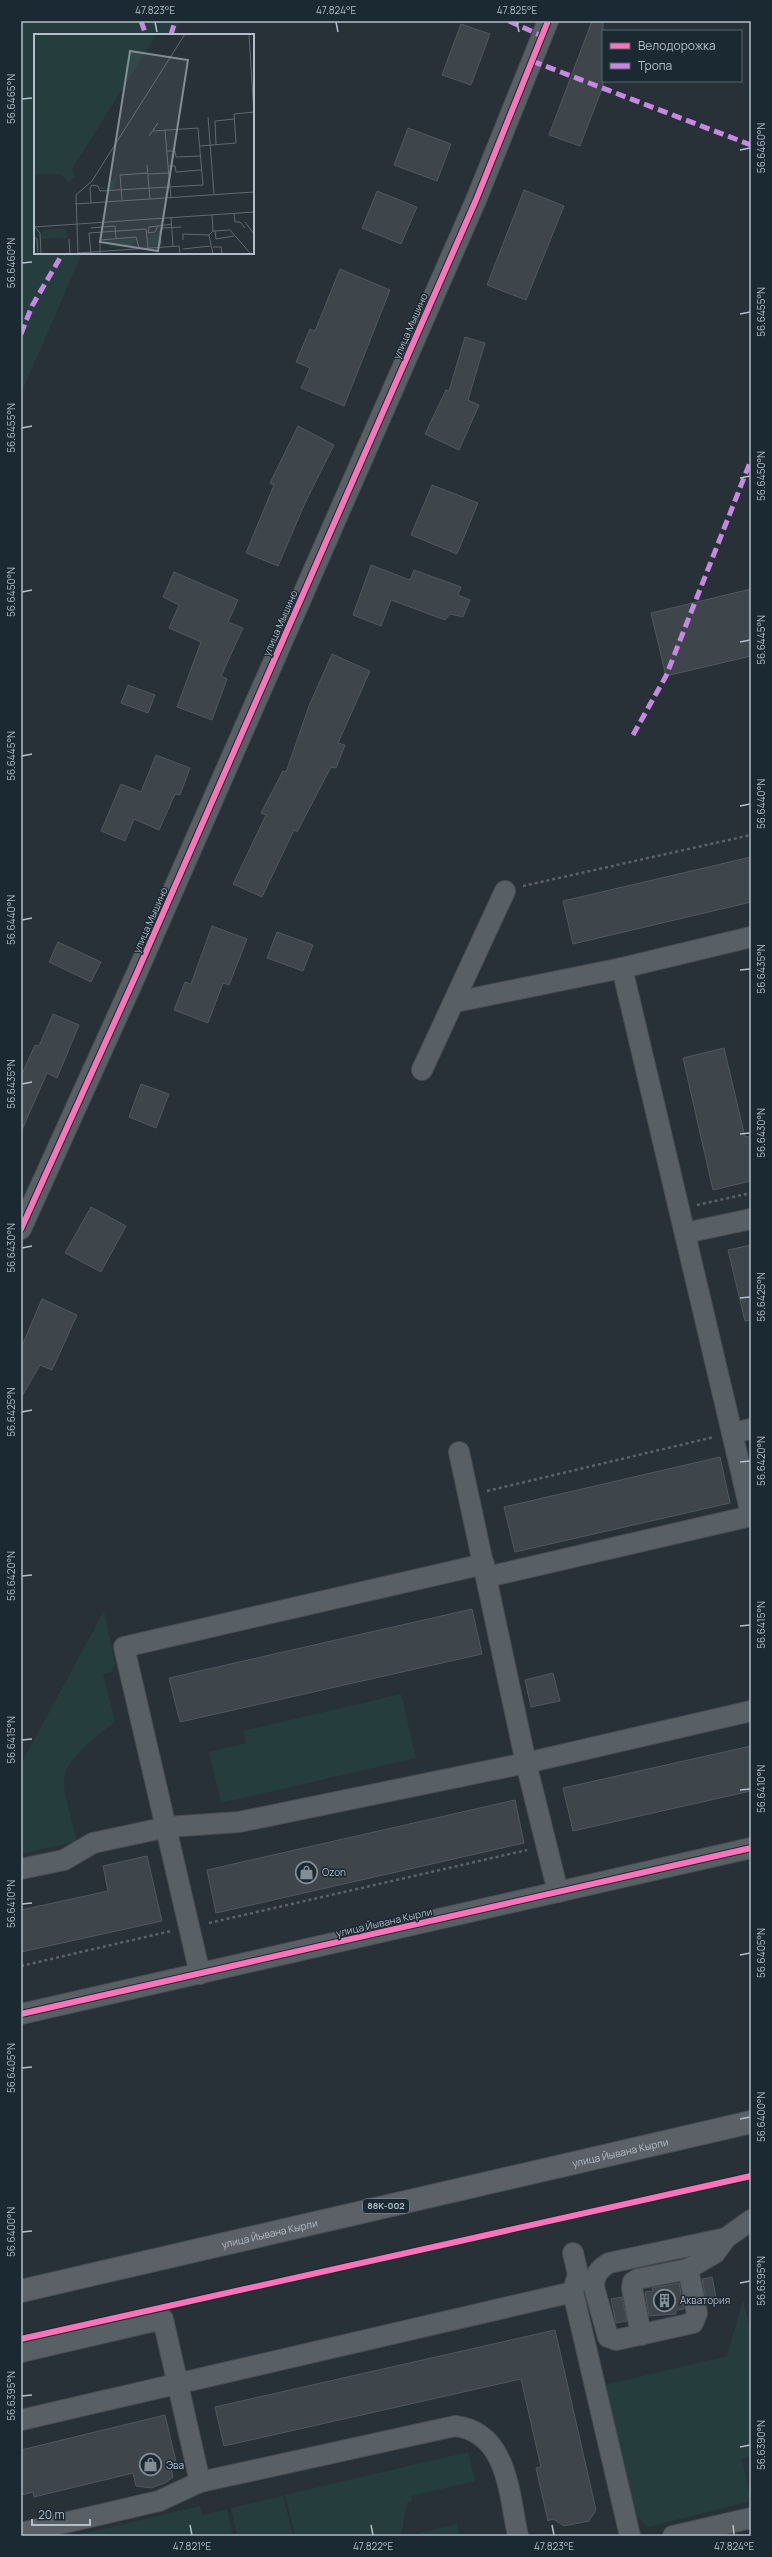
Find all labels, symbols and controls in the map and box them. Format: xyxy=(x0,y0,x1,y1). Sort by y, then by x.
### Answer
text: 47.823°E xyxy=(135,3,175,17)
text: 47.824°E xyxy=(316,3,356,17)
text: 47.825°E xyxy=(497,3,537,17)
legend xyxy=(602,30,742,82)
inset map xyxy=(34,34,254,254)
text: Велодорожка xyxy=(638,37,716,54)
text: Тропа xyxy=(638,57,672,74)
text: 56.6465°N xyxy=(4,74,18,124)
text: 56.6460°N xyxy=(754,123,768,173)
text: 56.6460°N xyxy=(4,238,18,288)
text: 56.6455°N xyxy=(754,287,768,337)
street label: улица Мышино xyxy=(389,291,431,361)
text: 56.6455°N xyxy=(4,403,18,453)
text: 56.6450°N xyxy=(754,451,768,501)
text: 56.6450°N xyxy=(4,567,18,617)
street label: улица Мышино xyxy=(259,588,301,658)
text: 56.6445°N xyxy=(754,615,768,665)
text: 56.6445°N xyxy=(4,731,18,781)
text: 56.6440°N xyxy=(754,779,768,829)
street label: улица Мышино xyxy=(129,885,171,955)
text: 56.6440°N xyxy=(4,895,18,945)
text: 56.6435°N xyxy=(754,944,768,994)
text: 56.6435°N xyxy=(4,1059,18,1109)
text: 56.6430°N xyxy=(754,1108,768,1158)
text: 56.6430°N xyxy=(4,1223,18,1273)
text: 56.6425°N xyxy=(754,1272,768,1322)
text: 56.6425°N xyxy=(4,1387,18,1437)
text: 56.6420°N xyxy=(754,1436,768,1486)
text: 56.6420°N xyxy=(4,1551,18,1601)
text: 56.6415°N xyxy=(754,1601,768,1649)
text: 56.6415°N xyxy=(4,1716,18,1764)
text: 56.6410°N xyxy=(754,1765,768,1813)
shop icon: Ozon xyxy=(293,1859,319,1885)
place label: Ozon xyxy=(322,1865,346,1879)
text: 56.6410°N xyxy=(4,1880,18,1928)
street label: улица Йывана Кырли xyxy=(335,1904,433,1940)
text: 56.6405°N xyxy=(754,1928,768,1978)
text: 56.6405°N xyxy=(4,2043,18,2093)
text: 56.6400°N xyxy=(754,2092,768,2142)
street label: улица Йывана Кырли xyxy=(571,2134,670,2170)
road number: 88К-002 xyxy=(363,2199,409,2213)
text: 56.6400°N xyxy=(4,2207,18,2257)
street label: улица Йывана Кырли xyxy=(220,2216,319,2251)
text: 56.6395°N xyxy=(754,2256,768,2306)
building icon: Акватория xyxy=(651,2287,677,2313)
place label: Акватория xyxy=(680,2293,730,2307)
text: 56.6395°N xyxy=(4,2371,18,2421)
text: 56.6390°N xyxy=(754,2420,768,2470)
shop icon: Эва xyxy=(138,2452,164,2478)
place label: Эва xyxy=(166,2458,184,2472)
scale bar xyxy=(32,2501,90,2527)
text: 20 m xyxy=(38,2506,65,2523)
text: 47.821°E xyxy=(173,2539,211,2553)
text: 47.822°E xyxy=(353,2539,393,2553)
text: 47.823°E xyxy=(534,2539,574,2553)
text: 47.824°E xyxy=(714,2539,754,2553)

